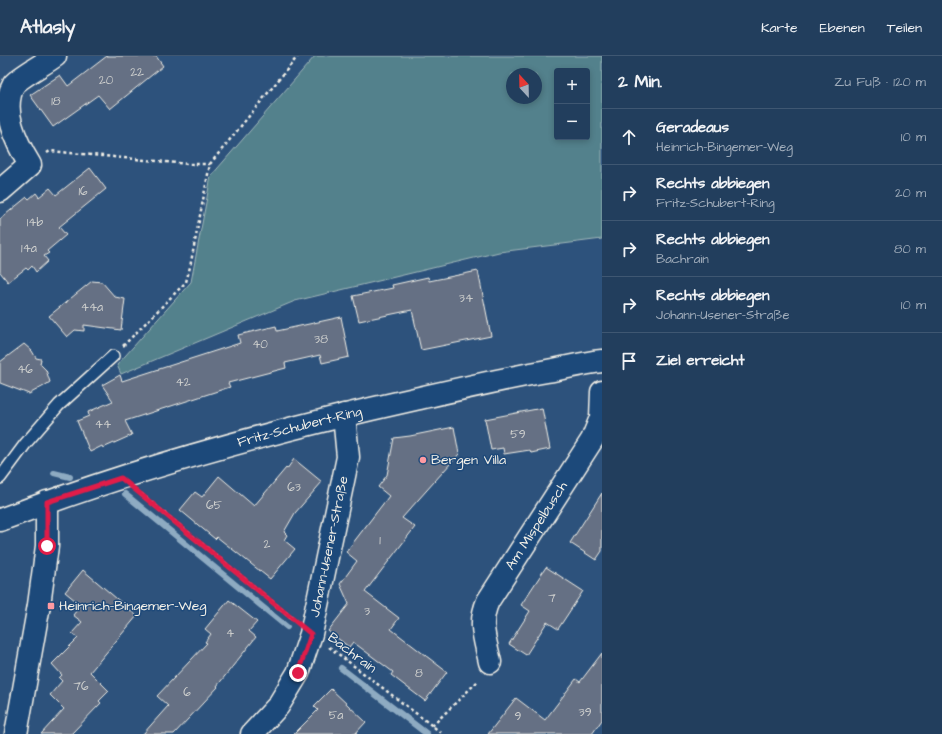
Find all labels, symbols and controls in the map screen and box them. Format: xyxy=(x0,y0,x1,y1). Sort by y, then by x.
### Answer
text: Atlasly xyxy=(20,14,75,41)
text: Karte xyxy=(761,18,798,38)
text: Ebenen xyxy=(820,18,865,38)
text: Teilen xyxy=(887,18,922,38)
house number: 22 xyxy=(130,64,144,81)
north arrow xyxy=(506,68,542,104)
map controls xyxy=(554,68,590,140)
button: + xyxy=(554,68,590,104)
text: 2 Min. xyxy=(618,70,662,94)
house number: 20 xyxy=(99,72,114,89)
text: Zu Fuß · 120 m xyxy=(834,73,926,91)
house number: 18 xyxy=(51,93,61,110)
button: − xyxy=(554,104,590,140)
text: Geradeaus xyxy=(656,117,729,138)
icon: ahead xyxy=(618,126,640,148)
text: 10 m xyxy=(901,128,926,146)
text: Heinrich-Bingemer-Weg xyxy=(656,138,793,156)
text: Rechts abbiegen xyxy=(656,173,770,194)
icon: right xyxy=(618,182,640,204)
house number: 16 xyxy=(78,183,88,200)
text: 20 m xyxy=(895,184,926,202)
text: Fritz-Schubert-Ring xyxy=(656,194,775,212)
house number: 14b xyxy=(27,214,43,231)
text: Rechts abbiegen xyxy=(656,229,770,250)
icon: right xyxy=(618,238,640,260)
house number: 14a xyxy=(21,240,37,257)
text: 80 m xyxy=(894,240,926,258)
text: Bachrain xyxy=(656,250,709,268)
text: Rechts abbiegen xyxy=(656,285,770,306)
house number: 34 xyxy=(459,290,473,307)
icon: right xyxy=(618,294,640,316)
text: 10 m xyxy=(901,296,926,314)
house number: 44a xyxy=(81,299,103,316)
text: Johann-Usener-Straße xyxy=(656,306,790,324)
house number: 38 xyxy=(314,331,328,348)
house number: 40 xyxy=(252,336,268,353)
icon: arrive xyxy=(618,350,640,372)
text: Ziel erreicht xyxy=(656,350,745,371)
house number: 46 xyxy=(17,361,33,378)
house number: 42 xyxy=(175,374,191,391)
street label: Fritz-Schubert-Ring xyxy=(235,401,364,452)
house number: 44 xyxy=(95,416,111,433)
house number: 59 xyxy=(510,426,526,443)
place label: Bergen Villa xyxy=(431,450,506,470)
marker: Bergen Villa xyxy=(418,455,428,465)
street label: Johann-Usener-Straße xyxy=(305,474,354,619)
street label: Am Mispelbusch xyxy=(501,478,573,574)
house number: 63 xyxy=(287,479,301,496)
house number: 65 xyxy=(206,497,223,514)
house number: 1 xyxy=(379,532,381,549)
house number: 2 xyxy=(264,536,271,553)
route start xyxy=(38,537,56,555)
house number: 7 xyxy=(548,590,556,607)
place label: Heinrich-Bingemer-Weg xyxy=(59,596,207,616)
marker: Heinrich-Bingemer-Weg xyxy=(46,601,56,611)
house number: 3 xyxy=(364,603,370,620)
house number: 4 xyxy=(226,625,234,642)
street label: Bachrain xyxy=(323,628,381,678)
route end xyxy=(289,664,307,682)
house number: 8 xyxy=(415,665,423,682)
house number: 76 xyxy=(74,678,89,695)
house number: 6 xyxy=(183,684,191,701)
house number: 39 xyxy=(579,704,592,721)
house number: 5a xyxy=(329,707,343,724)
house number: 9 xyxy=(515,708,522,725)

